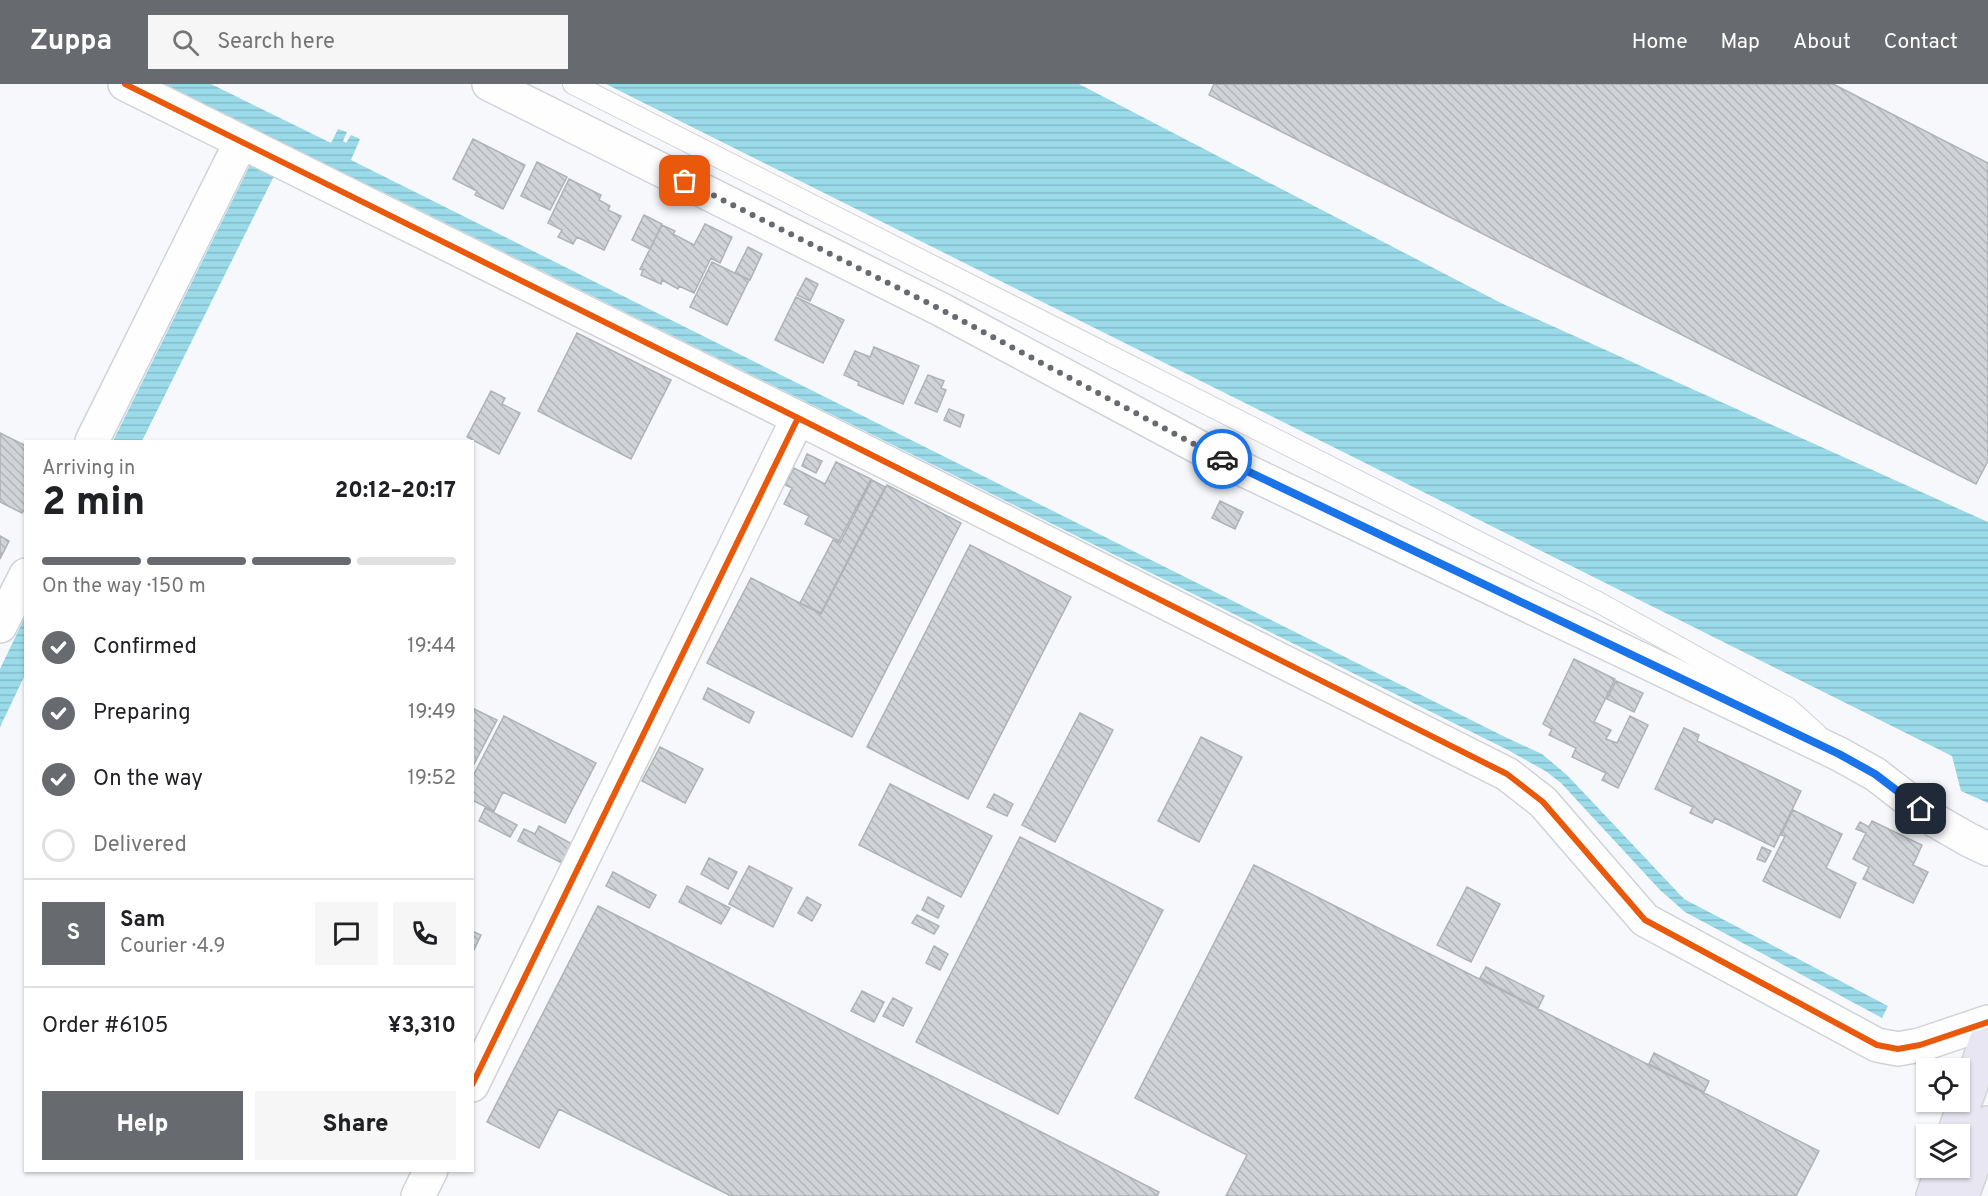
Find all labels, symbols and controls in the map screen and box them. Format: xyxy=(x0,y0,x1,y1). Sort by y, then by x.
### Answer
search box xyxy=(148,15,568,69)
text: Zuppa xyxy=(30,24,112,60)
icon: search xyxy=(169,26,202,59)
text: Search here xyxy=(217,29,335,56)
text: Home xyxy=(1632,29,1688,56)
text: Map xyxy=(1721,29,1760,56)
text: About xyxy=(1793,29,1851,56)
text: Contact xyxy=(1884,29,1958,56)
pin xyxy=(659,155,710,206)
icon: bag xyxy=(668,164,701,197)
courier xyxy=(1192,429,1252,489)
icon: car xyxy=(1206,443,1239,476)
text: Arriving in xyxy=(42,456,135,482)
text: 20:12–20:17 xyxy=(335,478,456,505)
text: 2 min xyxy=(42,480,145,529)
text: On the way · 150 m xyxy=(42,574,206,600)
icon: check xyxy=(42,631,75,664)
text: Confirmed xyxy=(93,634,197,661)
text: 19:44 xyxy=(407,634,456,660)
icon: check xyxy=(42,697,75,730)
text: Preparing xyxy=(93,700,191,727)
text: 19:49 xyxy=(408,700,456,726)
icon: check xyxy=(42,763,75,796)
text: On the way xyxy=(93,766,203,793)
text: 19:52 xyxy=(408,766,456,792)
pin xyxy=(1895,783,1946,834)
icon: home xyxy=(1904,792,1937,825)
text: Delivered xyxy=(93,832,187,859)
button: chat xyxy=(315,902,378,965)
button: phone xyxy=(393,902,456,965)
text: Sam xyxy=(120,907,165,934)
text: S xyxy=(67,920,80,947)
text: Courier · 4.9 xyxy=(120,934,225,960)
text: Order #6105 xyxy=(42,1013,168,1040)
text: ¥3,310 xyxy=(388,1013,456,1040)
map controls xyxy=(1916,1058,1970,1178)
button: locate xyxy=(1916,1058,1970,1112)
button: Help xyxy=(42,1091,243,1160)
button: Share xyxy=(255,1091,456,1160)
button: layers xyxy=(1916,1124,1970,1178)

